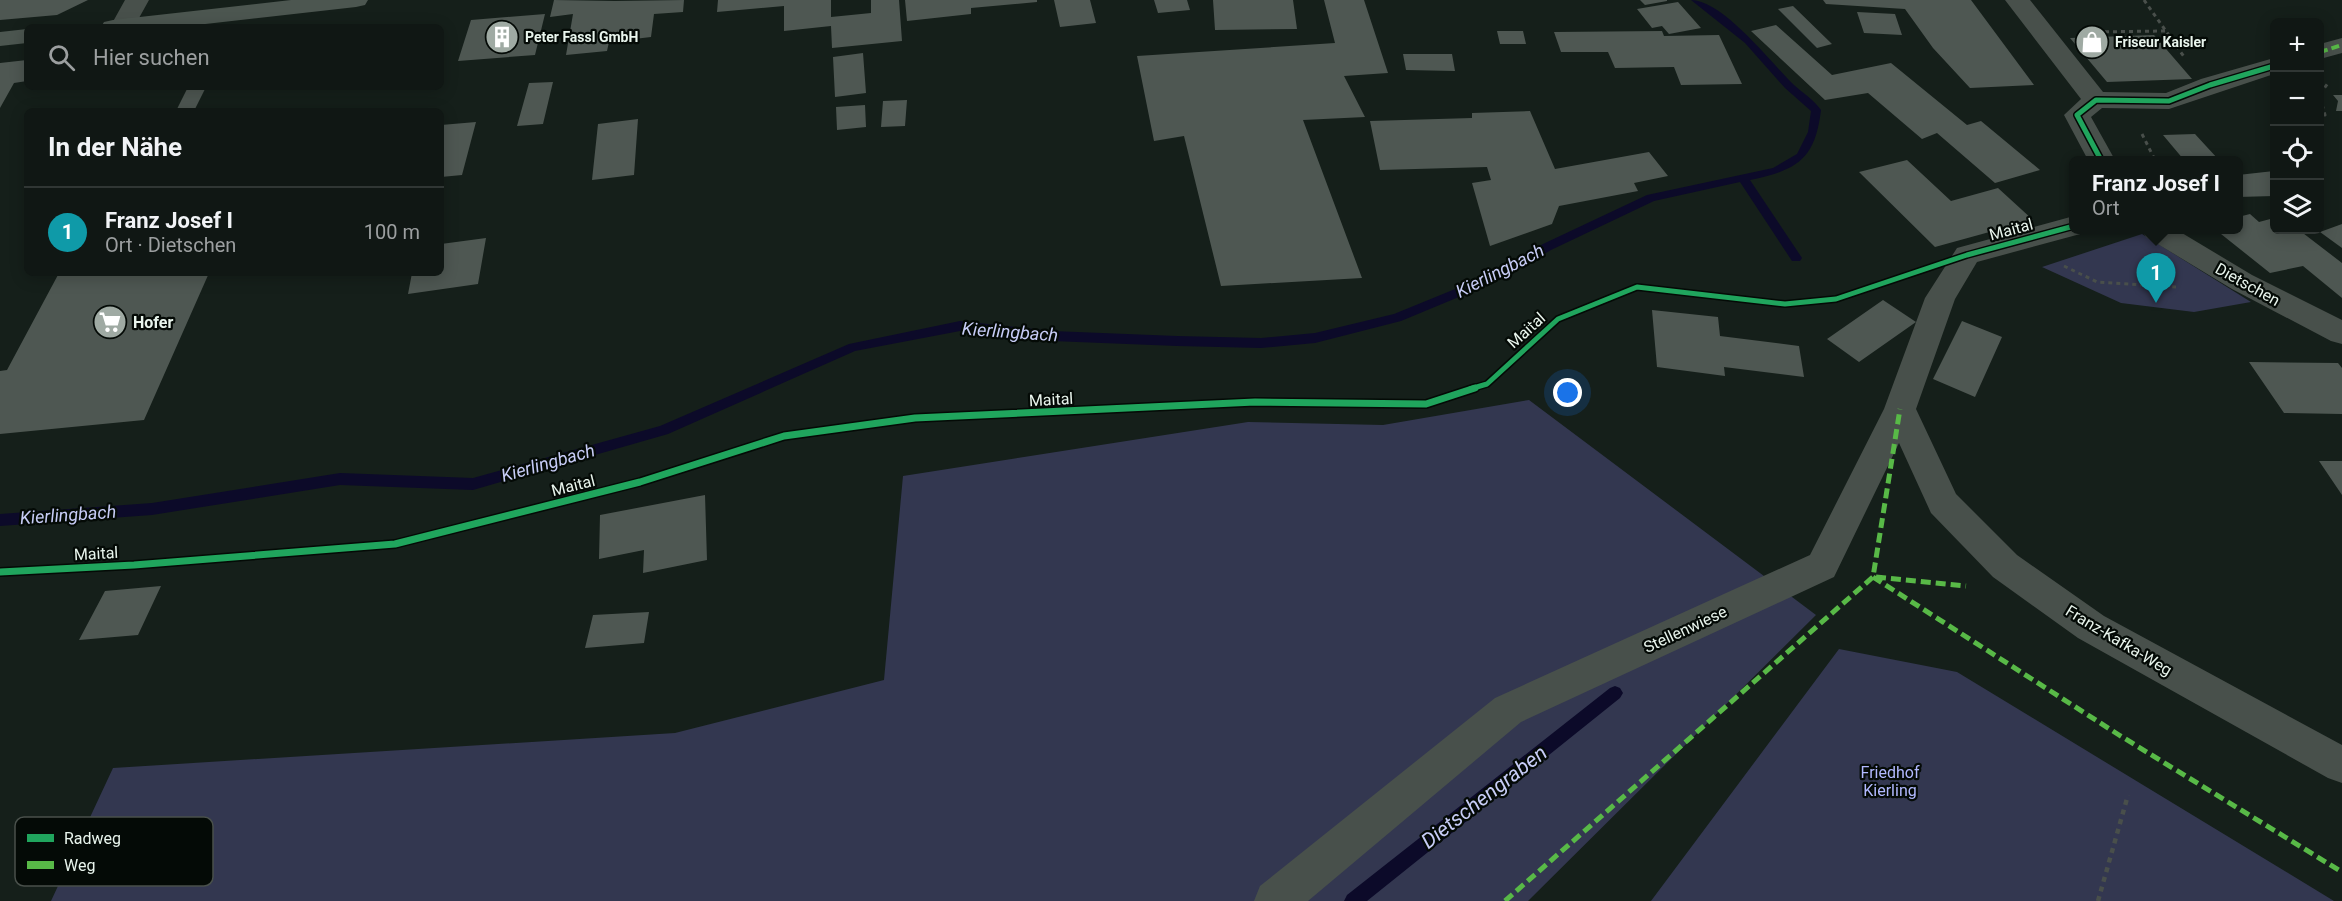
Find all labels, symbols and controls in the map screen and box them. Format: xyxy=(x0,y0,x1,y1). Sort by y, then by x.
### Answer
map controls xyxy=(2270,18,2324,234)
button: + xyxy=(2270,18,2324,72)
building icon: Peter Fassl GmbH xyxy=(484,19,520,55)
search box xyxy=(24,24,444,90)
shop icon: Friseur Kaisler xyxy=(2074,24,2110,60)
place label: Peter Fassl GmbH xyxy=(525,29,638,45)
place label: Friseur Kaisler xyxy=(2115,34,2206,50)
icon: search xyxy=(45,41,78,74)
text: Hier suchen xyxy=(93,45,210,70)
button: − xyxy=(2270,72,2324,126)
button: locate xyxy=(2270,126,2324,180)
text: In der Nähe xyxy=(48,132,182,162)
popup xyxy=(2069,156,2243,234)
text: Franz Josef I xyxy=(2092,171,2220,196)
button: layers xyxy=(2270,180,2324,234)
text: Ort xyxy=(2092,196,2120,220)
text: Franz Josef I xyxy=(105,208,233,233)
street label: Maital xyxy=(1987,215,2035,244)
text: 1 xyxy=(62,220,73,244)
text: 100 m xyxy=(364,220,420,244)
text: Ort · Dietschen xyxy=(105,233,236,257)
water label: Kierlingbach xyxy=(1452,239,1547,302)
pin: 1 xyxy=(2136,254,2176,303)
street label: Dietschen xyxy=(2212,259,2283,310)
supermarket icon: Hofer xyxy=(92,304,128,340)
street label: Maital xyxy=(1503,308,1549,352)
place label: Hofer xyxy=(133,313,174,332)
water label: Kierlingbach xyxy=(961,318,1059,345)
your location xyxy=(1553,378,1582,407)
street label: Maital xyxy=(1028,389,1074,410)
water label: Kierlingbach xyxy=(499,439,597,486)
street label: Maital xyxy=(549,471,597,500)
water label: Kierlingbach xyxy=(19,501,117,528)
street label: Maital xyxy=(73,543,119,564)
street label: Franz-Kafka-Weg xyxy=(2062,601,2175,680)
street label: Stellenwiese xyxy=(1641,602,1730,657)
water label: Dietschengraben xyxy=(1416,741,1552,853)
park label: Friedhof Kierling xyxy=(1861,763,1920,800)
legend xyxy=(15,817,213,886)
text: Radweg xyxy=(64,829,121,848)
text: Weg xyxy=(64,856,95,875)

